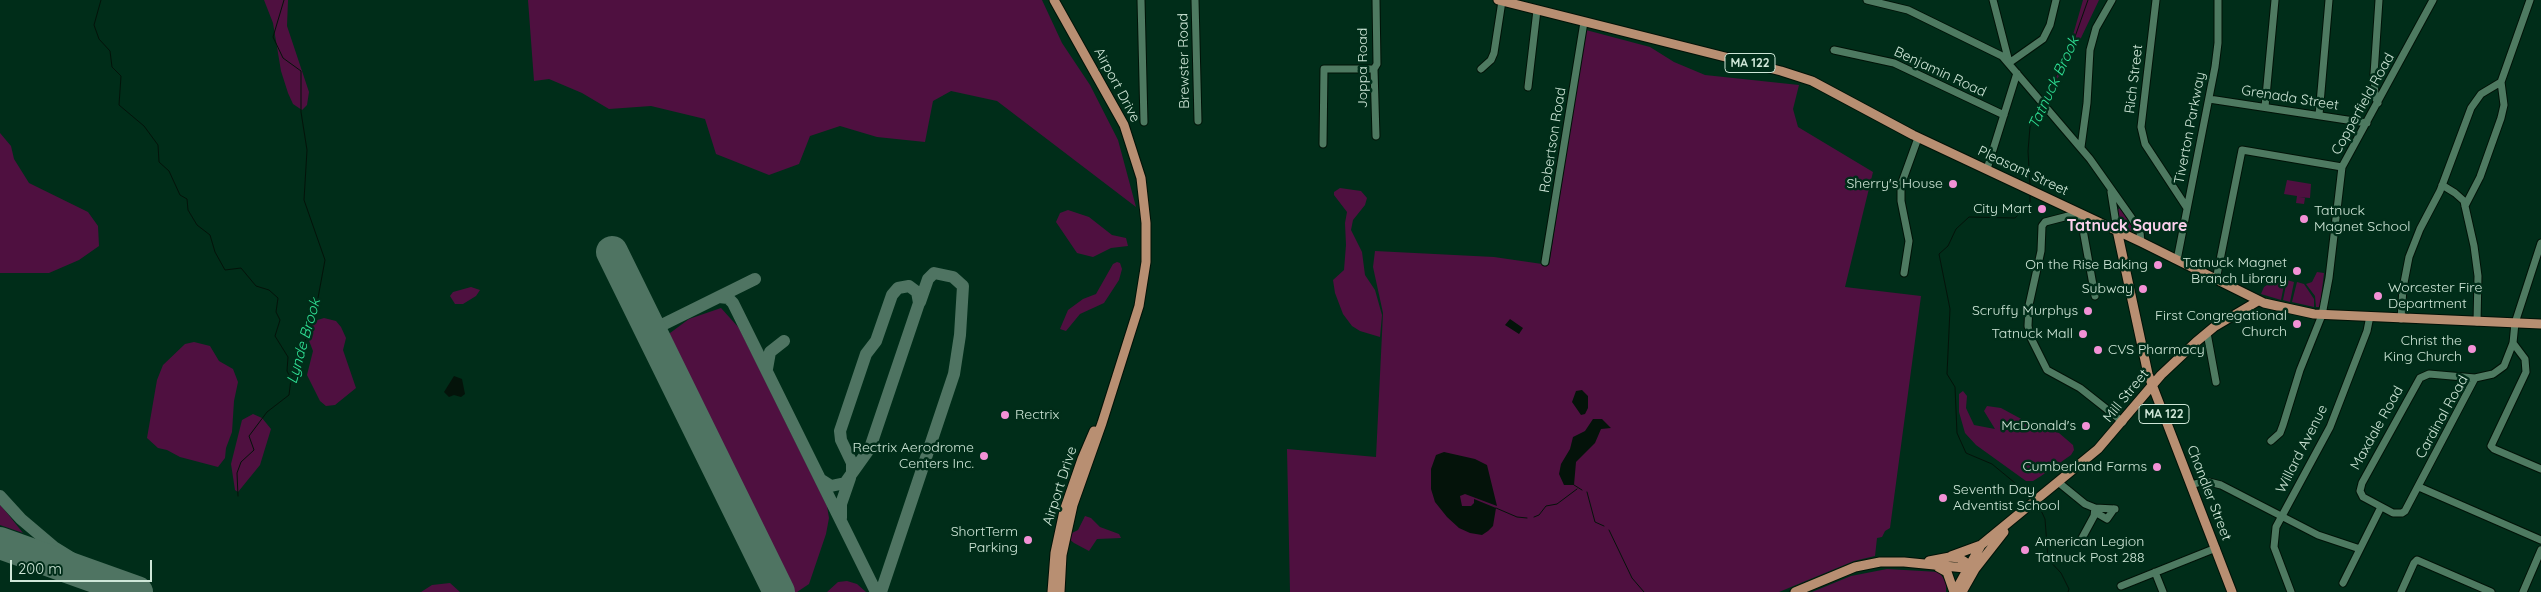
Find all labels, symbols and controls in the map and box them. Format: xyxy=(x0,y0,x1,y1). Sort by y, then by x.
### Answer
street label: Brewster Road xyxy=(1175,13,1193,109)
street label: Joppa Road xyxy=(1355,28,1371,108)
water label: Tatnuck Brook xyxy=(2025,34,2083,132)
street label: Benjamin Road xyxy=(1891,43,1989,101)
street label: Rich Street xyxy=(2121,43,2147,115)
street label: Airport Drive xyxy=(1090,45,1144,125)
street label: Copperfield Road xyxy=(2328,50,2398,158)
road number: MA 122 xyxy=(1725,54,1775,72)
street label: Tiverton Parkway xyxy=(2171,71,2209,185)
street label: Grenada Street xyxy=(2240,82,2340,114)
street label: Robertson Road xyxy=(1536,86,1570,194)
street label: Pleasant Street xyxy=(1975,143,2071,199)
place label: Sherry's House xyxy=(1846,176,1943,192)
marker: Sherry's House xyxy=(1947,178,1959,190)
place label: City Mart xyxy=(1973,201,2032,217)
marker: City Mart xyxy=(2036,203,2048,215)
place label: Tatnuck Magnet School xyxy=(2314,203,2411,236)
marker: Tatnuck Magnet School xyxy=(2298,213,2310,225)
district label: Tatnuck Square xyxy=(2067,216,2187,236)
place label: Tatnuck Magnet Branch Library xyxy=(2183,255,2287,288)
place label: On the Rise Baking xyxy=(2025,257,2148,273)
marker: On the Rise Baking xyxy=(2152,259,2164,271)
marker: Tatnuck Magnet Branch Library xyxy=(2291,265,2303,277)
place label: Worcester Fire Department xyxy=(2388,280,2482,312)
place label: Subway xyxy=(2082,281,2133,297)
marker: Subway xyxy=(2137,283,2149,295)
marker: Worcester Fire Department xyxy=(2372,290,2384,302)
water label: Lynde Brook xyxy=(283,296,325,386)
place label: Scruffy Murphys xyxy=(1972,303,2078,319)
marker: Scruffy Murphys xyxy=(2082,305,2094,317)
place label: First Congregational Church xyxy=(2155,308,2287,341)
marker: First Congregational Church xyxy=(2291,318,2303,330)
place label: Tatnuck Mall xyxy=(1992,326,2073,342)
marker: Tatnuck Mall xyxy=(2077,328,2089,340)
place label: Christ the King Church xyxy=(2384,333,2462,366)
place label: CVS Pharmacy xyxy=(2108,342,2205,358)
marker: Christ the King Church xyxy=(2466,343,2478,355)
marker: CVS Pharmacy xyxy=(2092,344,2104,356)
street label: Mill Street xyxy=(2100,366,2152,426)
street label: Cardinal Road xyxy=(2412,372,2472,462)
street label: Maxdale Road xyxy=(2347,383,2407,473)
street label: Willard Avenue xyxy=(2273,402,2331,496)
road number: MA 122 xyxy=(2139,404,2189,424)
place label: Rectrix xyxy=(1015,407,1059,423)
marker: Rectrix xyxy=(999,409,1011,421)
place label: McDonald's xyxy=(2001,418,2076,434)
marker: McDonald's xyxy=(2080,420,2092,432)
place label: Rectrix Aerodrome Centers Inc. xyxy=(853,440,974,472)
street label: Chandler Street xyxy=(2183,443,2235,543)
street label: Airport Drive xyxy=(1039,444,1081,528)
marker: Rectrix Aerodrome Centers Inc. xyxy=(978,450,990,462)
place label: Cumberland Farms xyxy=(2022,459,2147,475)
marker: Cumberland Farms xyxy=(2151,461,2163,473)
place label: Seventh Day Adventist School xyxy=(1953,482,2060,514)
marker: Seventh Day Adventist School xyxy=(1937,492,1949,504)
place label: ShortTerm Parking xyxy=(951,524,1018,556)
marker: ShortTerm Parking xyxy=(1022,534,1034,546)
place label: American Legion Tatnuck Post 288 xyxy=(2035,534,2145,566)
marker: American Legion Tatnuck Post 288 xyxy=(2019,544,2031,556)
scale bar xyxy=(12,550,155,582)
text: 200 m xyxy=(18,559,62,578)

